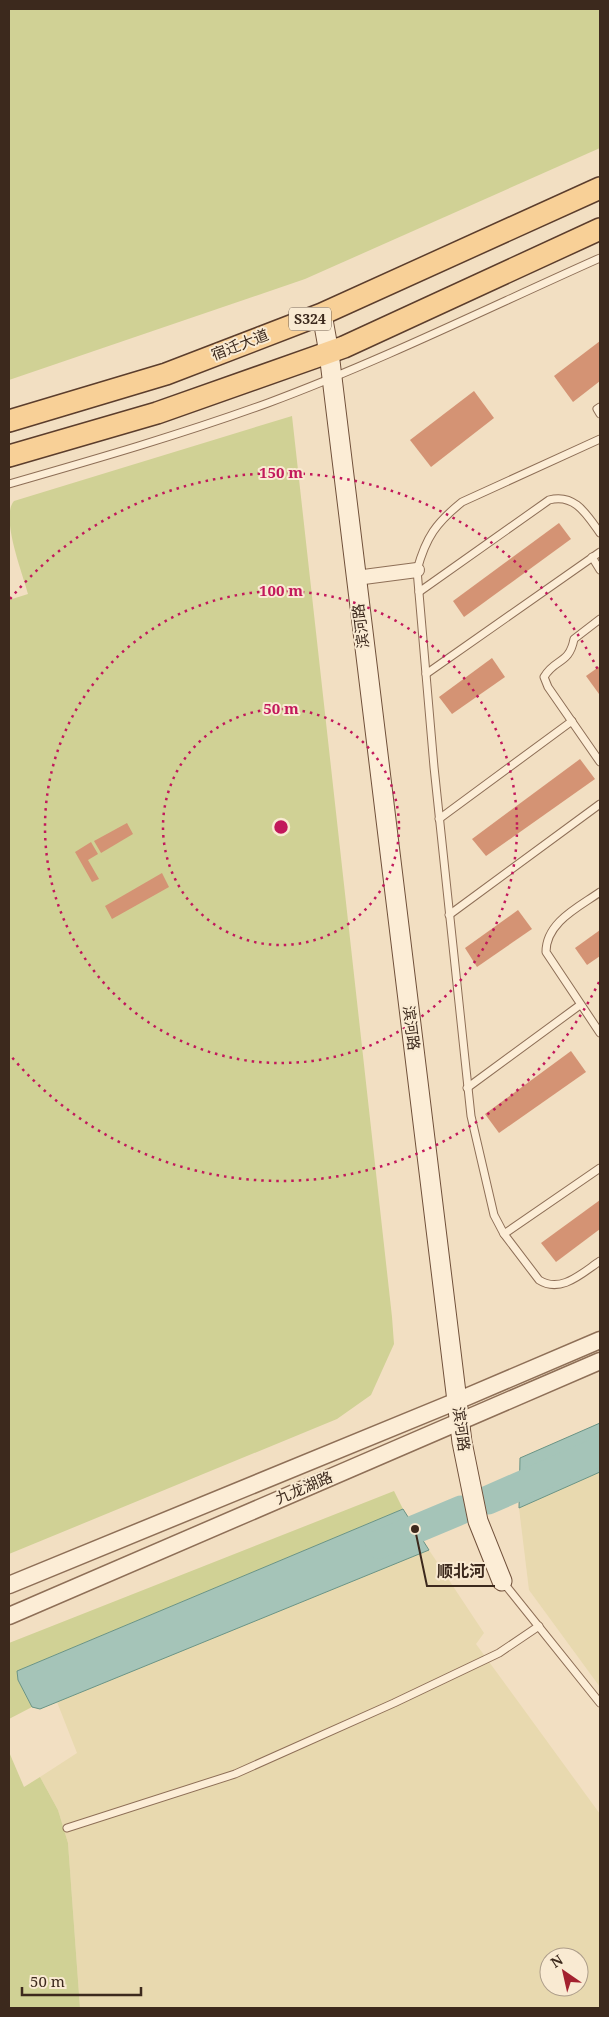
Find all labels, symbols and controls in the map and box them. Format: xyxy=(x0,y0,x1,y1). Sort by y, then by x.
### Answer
road number: S324 xyxy=(289,308,331,330)
street label: 宿迁大道 xyxy=(208,324,271,364)
text: 150 m xyxy=(259,462,303,482)
text: 100 m xyxy=(259,580,303,600)
street label: 滨河路 xyxy=(347,603,373,650)
text: 50 m xyxy=(263,698,299,718)
centre of rings xyxy=(272,818,290,836)
street label: 滨河路 xyxy=(399,1004,425,1051)
street label: 滨河路 xyxy=(449,1405,475,1453)
street label: 九龙湖路 xyxy=(272,1466,335,1508)
callout: 顺北河 xyxy=(427,1555,495,1586)
text: 顺北河 xyxy=(437,1560,485,1582)
north arrow xyxy=(539,1947,589,1997)
text: N xyxy=(547,1950,566,1972)
scale bar xyxy=(22,1964,141,1996)
text: 50 m xyxy=(30,1971,65,1991)

